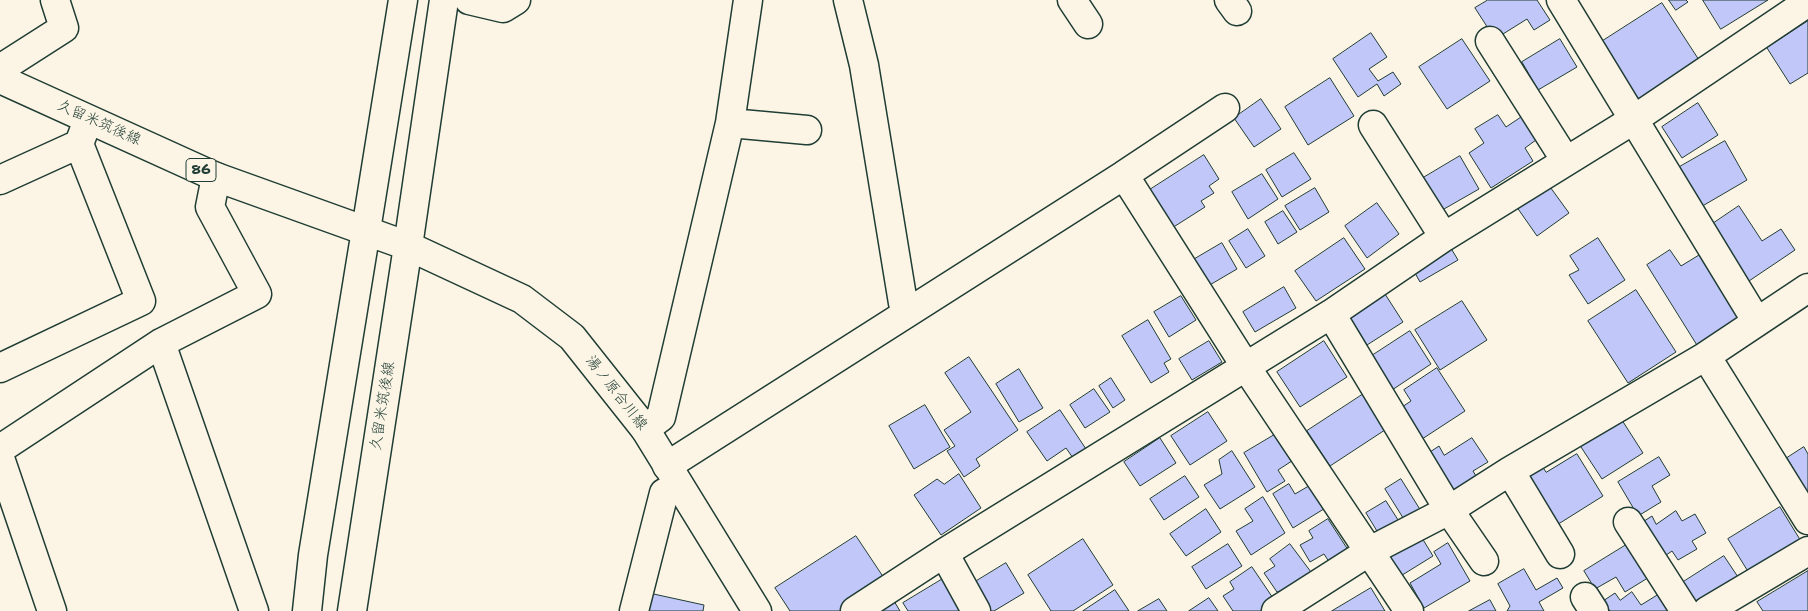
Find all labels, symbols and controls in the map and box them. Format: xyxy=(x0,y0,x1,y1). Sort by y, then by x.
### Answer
street label: 久留米筑後線 xyxy=(54,96,144,150)
road number: 86 xyxy=(186,158,216,182)
street label: 湯ノ原合川線 xyxy=(581,352,651,434)
street label: 久留米筑後線 xyxy=(367,360,399,452)

